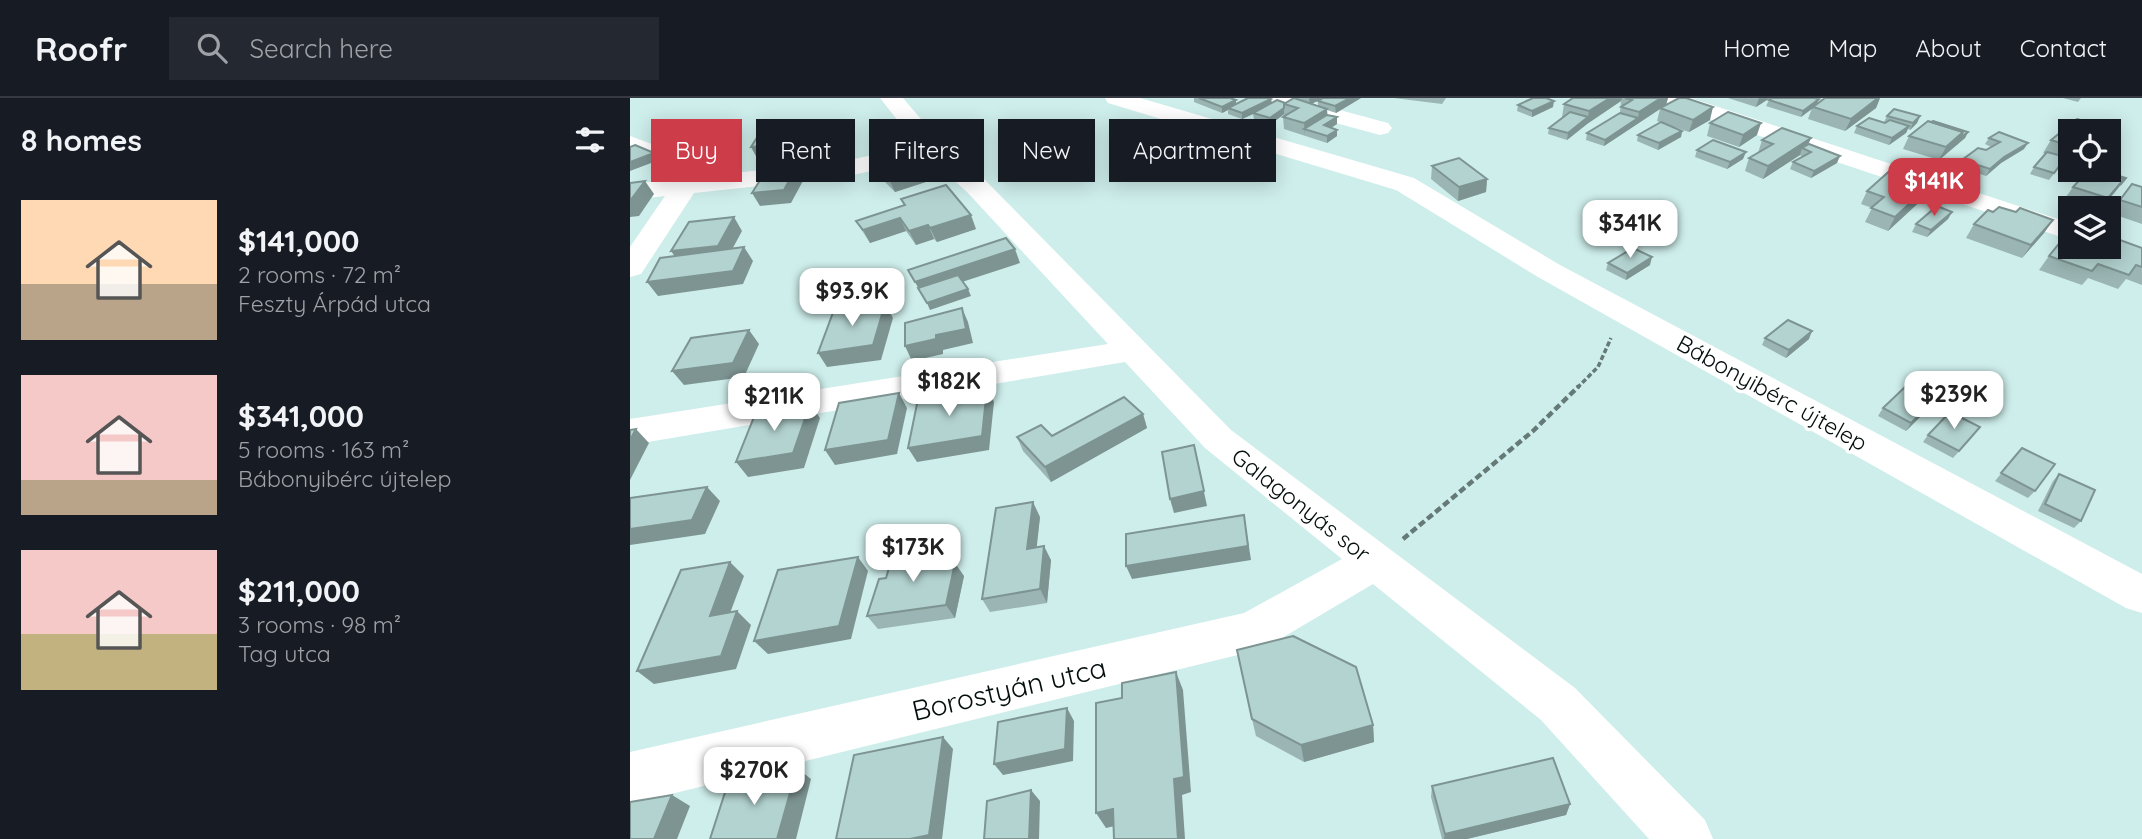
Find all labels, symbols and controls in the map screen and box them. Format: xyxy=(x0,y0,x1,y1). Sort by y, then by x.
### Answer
search box xyxy=(169,17,659,80)
text: Roofr xyxy=(35,28,127,69)
icon: search xyxy=(193,29,231,67)
text: Search here xyxy=(249,32,393,65)
text: Home xyxy=(1723,33,1790,63)
text: Map xyxy=(1828,33,1877,63)
text: About xyxy=(1915,33,1982,63)
text: Contact xyxy=(2020,33,2107,63)
chip: Buy xyxy=(651,119,742,182)
chip: Rent xyxy=(756,119,855,182)
chip: Filters xyxy=(869,119,984,182)
chip: New xyxy=(998,119,1095,182)
chip: Apartment xyxy=(1109,119,1276,182)
map controls xyxy=(2058,119,2121,259)
button: locate xyxy=(2058,119,2121,182)
text: 8 homes xyxy=(21,121,142,159)
icon: filters xyxy=(571,121,609,159)
pin: $141K xyxy=(1885,158,1983,218)
text: $141K xyxy=(1904,166,1964,195)
button: layers xyxy=(2058,196,2121,259)
pin: $341K xyxy=(1581,200,1679,260)
text: $341K xyxy=(1599,208,1661,237)
text: $141,000 xyxy=(238,222,360,260)
icon: home xyxy=(77,228,161,312)
text: 2 rooms · 72 m² xyxy=(238,260,401,289)
pin: $93.9K xyxy=(795,268,909,328)
text: $93.9K xyxy=(815,276,889,305)
text: Feszty Árpád utca xyxy=(238,289,431,318)
street label: Bábonyibérc újtelep xyxy=(1672,328,1873,457)
pin: $182K xyxy=(900,358,998,418)
text: $182K xyxy=(917,366,981,395)
pin: $239K xyxy=(1905,372,2003,431)
pin: $211K xyxy=(725,374,823,433)
text: $239K xyxy=(1920,379,1988,408)
text: $211K xyxy=(744,381,804,410)
text: $341,000 xyxy=(238,397,364,435)
icon: home xyxy=(77,403,161,487)
text: 5 rooms · 163 m² xyxy=(238,435,409,464)
street label: Galagonyás sor xyxy=(1226,441,1377,568)
text: Bábonyibérc újtelep xyxy=(238,464,451,493)
pin: $173K xyxy=(864,524,962,584)
text: $173K xyxy=(882,532,944,561)
text: $211,000 xyxy=(238,572,360,610)
icon: home xyxy=(77,578,161,662)
text: 3 rooms · 98 m² xyxy=(238,610,401,639)
text: Tag utca xyxy=(238,639,331,668)
street label: Borostyán utca xyxy=(908,649,1109,728)
pin: $270K xyxy=(705,748,803,807)
text: $270K xyxy=(720,755,788,784)

